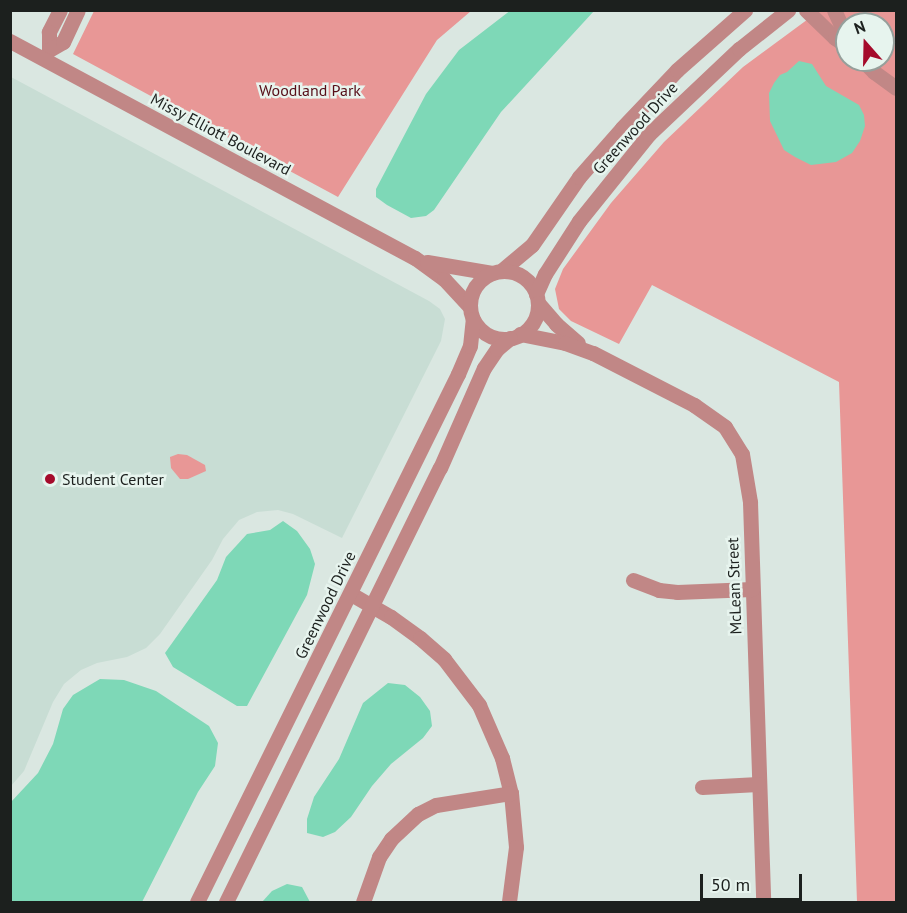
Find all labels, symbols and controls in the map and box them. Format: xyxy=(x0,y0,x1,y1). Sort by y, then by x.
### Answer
north arrow xyxy=(835,12,895,72)
text: N xyxy=(851,16,868,38)
street label: Greenwood Drive xyxy=(589,78,681,178)
park label: Woodland Park xyxy=(259,80,361,100)
street label: Missy Elliott Boulevard xyxy=(147,89,295,179)
place label: Student Center xyxy=(62,469,164,489)
marker: Student Center xyxy=(43,472,57,486)
street label: McLean Street xyxy=(723,537,745,635)
street label: Greenwood Drive xyxy=(291,548,359,662)
scale bar xyxy=(703,862,805,900)
text: 50 m xyxy=(711,873,750,896)

